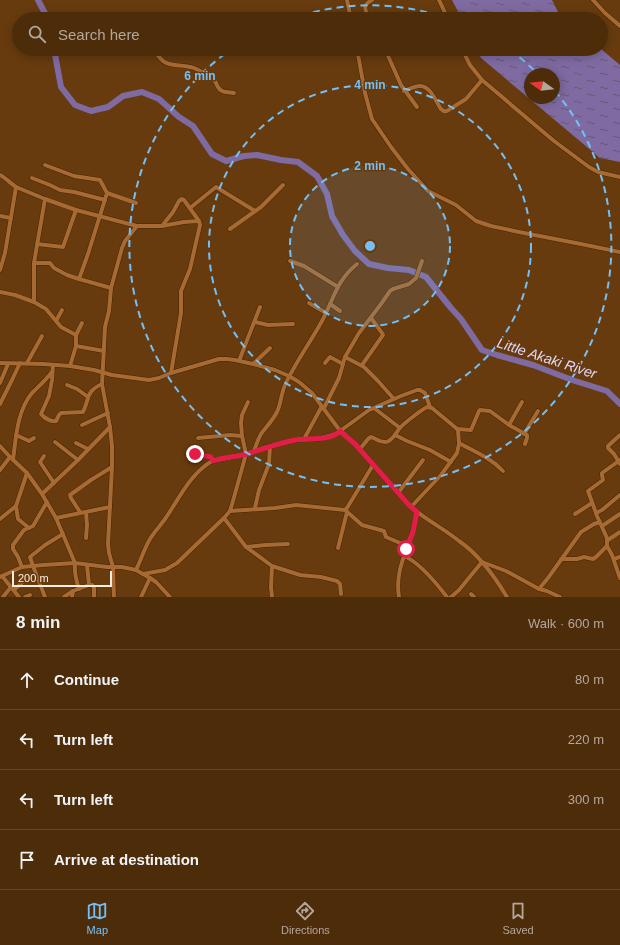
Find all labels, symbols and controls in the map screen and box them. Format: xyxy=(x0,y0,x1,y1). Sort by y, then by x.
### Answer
search box xyxy=(12,12,608,56)
icon: search xyxy=(26,23,48,45)
text: Search here xyxy=(58,26,140,43)
north arrow xyxy=(524,68,560,104)
text: 6 min xyxy=(184,69,216,83)
text: 4 min xyxy=(354,78,386,92)
text: 2 min xyxy=(354,159,386,173)
centre of rings xyxy=(363,239,377,253)
water label: Little Akaki River xyxy=(495,334,600,382)
route end xyxy=(186,445,204,463)
route start xyxy=(397,540,415,558)
scale bar xyxy=(12,569,112,588)
text: 200 m xyxy=(18,572,49,584)
text: 8 min xyxy=(16,613,60,632)
text: Walk · 600 m xyxy=(528,616,604,631)
icon: ahead xyxy=(16,669,38,691)
text: Continue xyxy=(54,671,119,688)
text: 80 m xyxy=(575,672,604,687)
icon: left xyxy=(16,729,38,751)
text: Turn left xyxy=(54,731,113,748)
text: 220 m xyxy=(568,732,604,747)
icon: left xyxy=(16,789,38,811)
text: Turn left xyxy=(54,791,113,808)
text: 300 m xyxy=(568,792,604,807)
icon: arrive xyxy=(16,849,38,871)
text: Arrive at destination xyxy=(54,851,199,868)
tab: Map xyxy=(86,900,108,936)
tab: Directions xyxy=(281,900,330,936)
tab: Saved xyxy=(502,900,534,936)

